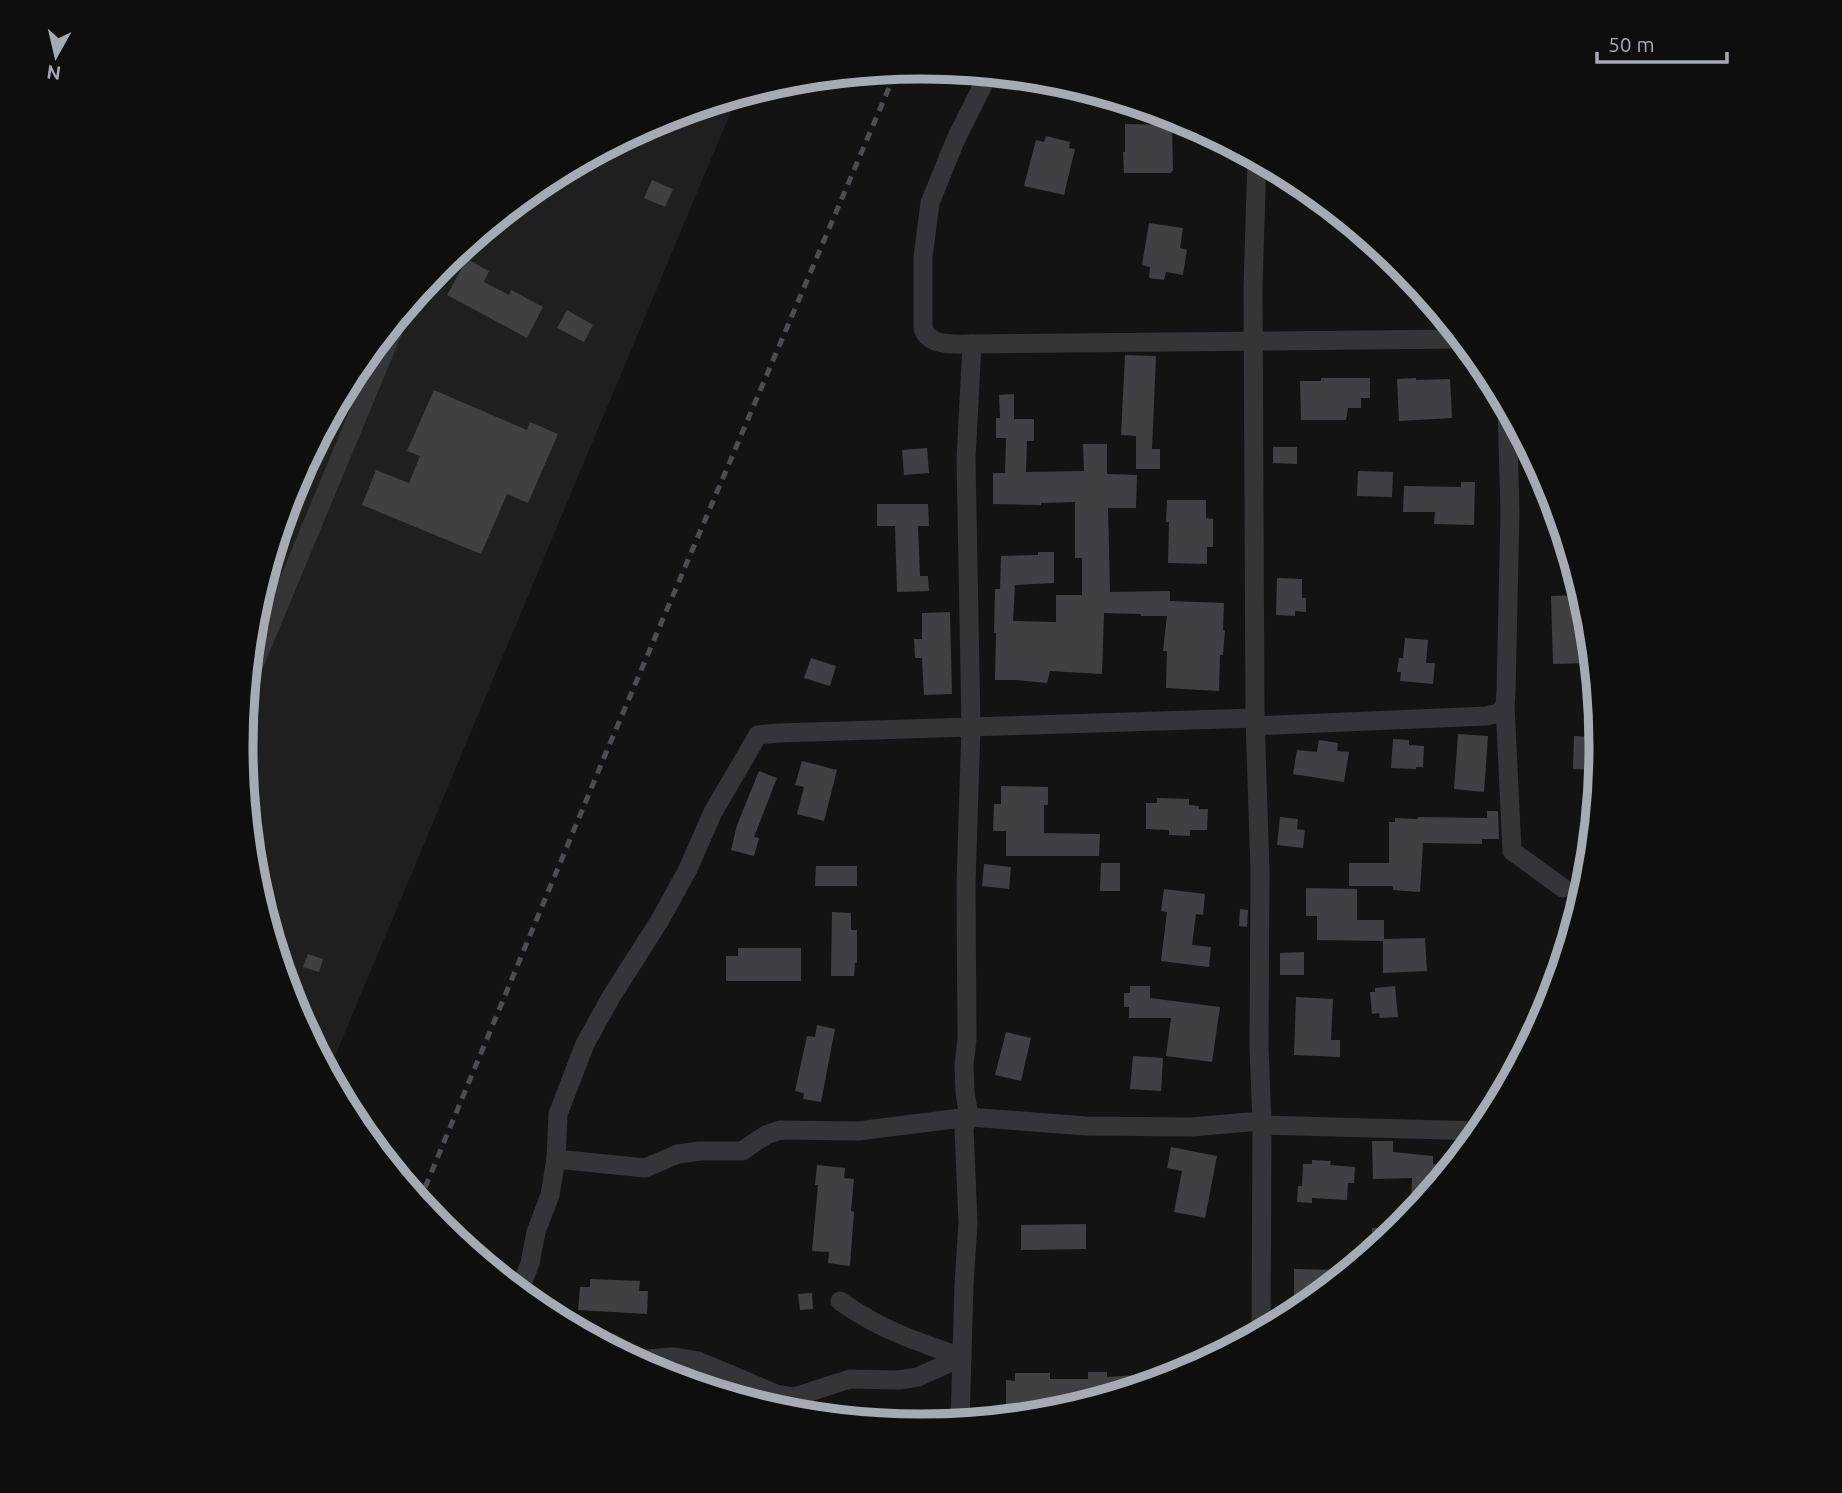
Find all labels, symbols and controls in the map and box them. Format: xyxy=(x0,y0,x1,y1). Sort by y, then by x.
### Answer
north arrow xyxy=(21,21,91,91)
scale bar xyxy=(1597,21,1727,65)
text: 50 m xyxy=(1608,32,1655,56)
text: N xyxy=(45,61,62,85)

